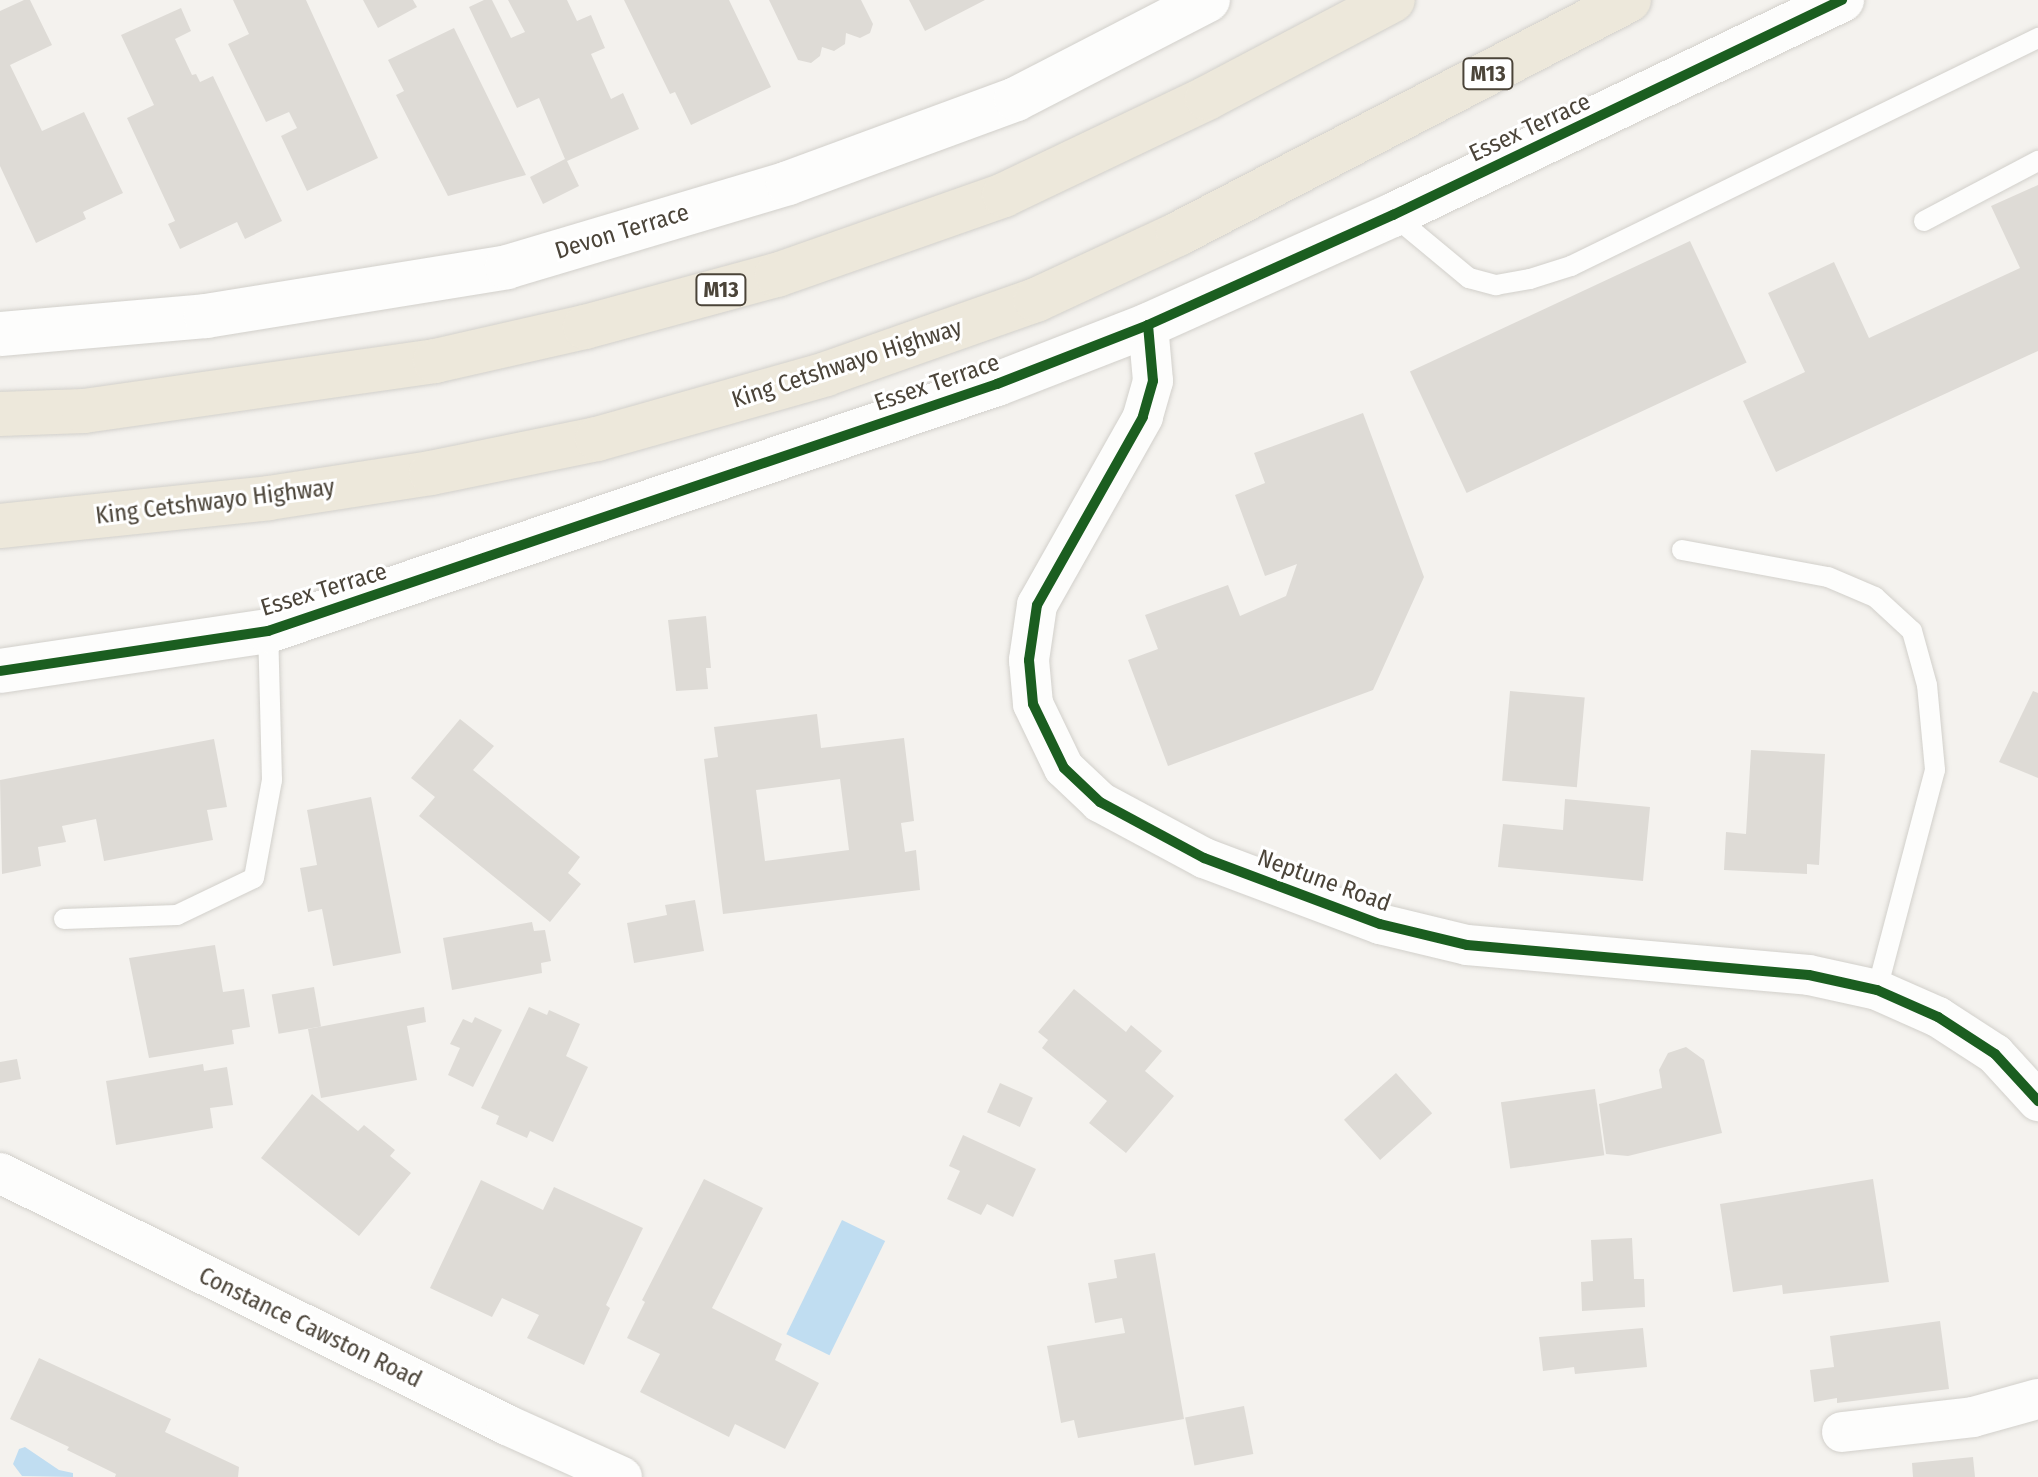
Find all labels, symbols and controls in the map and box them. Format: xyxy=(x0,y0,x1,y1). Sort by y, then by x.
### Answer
road number: M13 xyxy=(1462,56,1514,92)
street label: Essex Terrace xyxy=(1465,87,1595,169)
street label: Devon Terrace xyxy=(552,198,692,266)
road number: M13 xyxy=(695,272,747,308)
street label: King Cetshwayo Highway xyxy=(728,313,966,415)
street label: Essex Terrace xyxy=(871,348,1003,418)
street label: King Cetshwayo Highway xyxy=(94,473,336,531)
street label: Essex Terrace xyxy=(258,557,390,623)
street label: Neptune Road xyxy=(1254,844,1394,918)
street label: Constance Cawston Road xyxy=(194,1262,426,1394)

